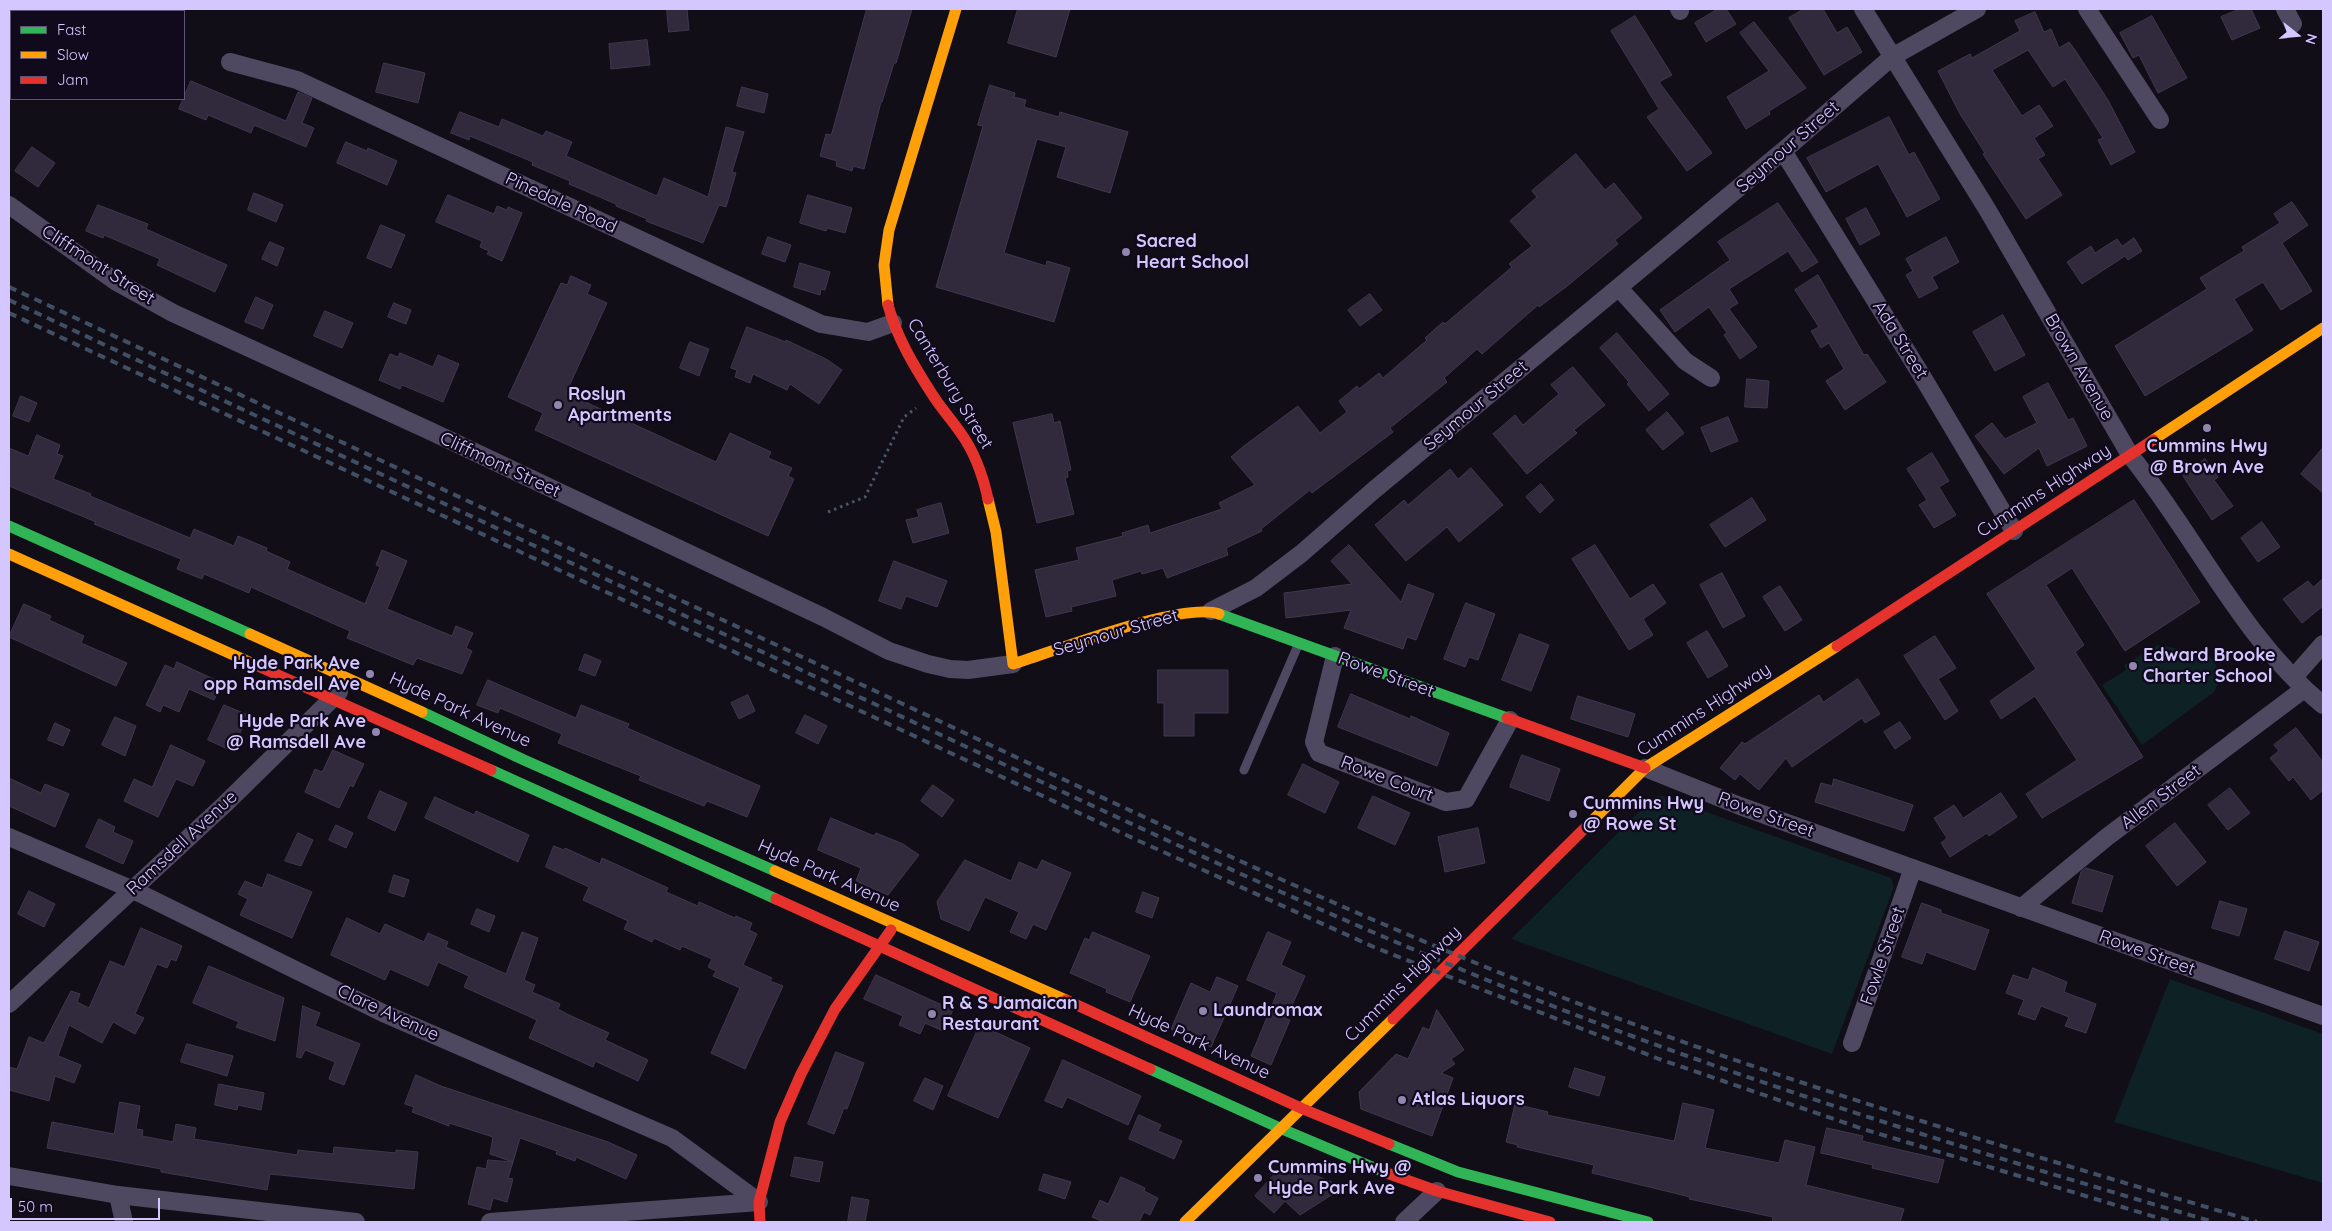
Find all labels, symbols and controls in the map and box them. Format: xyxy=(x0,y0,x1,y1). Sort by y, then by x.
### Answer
legend xyxy=(10,10,185,100)
north arrow xyxy=(2272,10,2322,60)
text: Fast xyxy=(57,20,86,39)
text: N xyxy=(2301,32,2321,47)
text: Slow xyxy=(57,45,89,64)
text: Jam xyxy=(57,70,88,89)
street label: Seymour Street xyxy=(1732,97,1844,197)
street label: Pinedale Road xyxy=(502,168,620,238)
street label: Cliffmont Street xyxy=(37,220,159,310)
place label: Sacred Heart School xyxy=(1136,231,1249,274)
marker: Sacred Heart School xyxy=(1120,246,1132,258)
street label: Ada Street xyxy=(1868,297,1932,383)
street label: Brown Avenue xyxy=(2040,310,2118,424)
street label: Canterbury Street xyxy=(902,315,998,453)
street label: Seymour Street xyxy=(1420,356,1532,456)
place label: Roslyn Apartments xyxy=(568,384,672,426)
marker: Roslyn Apartments xyxy=(552,399,564,411)
marker: Cummins Hwy @ Brown Ave xyxy=(2201,422,2213,434)
street label: Cliffmont Street xyxy=(436,428,564,502)
place label: Cummins Hwy @ Brown Ave xyxy=(2146,436,2268,478)
street label: Cummins Highway xyxy=(1973,440,2115,542)
street label: Seymour Street xyxy=(1051,605,1181,661)
place label: Edward Brooke Charter School xyxy=(2143,645,2276,688)
street label: Rowe Street xyxy=(1335,648,1437,702)
place label: Hyde Park Ave opp Ramsdell Ave xyxy=(204,653,360,696)
street label: Cummins Highway xyxy=(1633,659,1775,761)
marker: Edward Brooke Charter School xyxy=(2127,660,2139,672)
marker: Hyde Park Ave opp Ramsdell Ave xyxy=(364,668,376,680)
street label: Hyde Park Avenue xyxy=(386,668,534,752)
place label: Hyde Park Ave @ Ramsdell Ave xyxy=(226,711,366,754)
marker: Hyde Park Ave @ Ramsdell Ave xyxy=(370,726,382,738)
street label: Rowe Court xyxy=(1338,751,1436,807)
street label: Allen Street xyxy=(2117,760,2205,834)
street label: Ramsdell Avenue xyxy=(122,786,242,900)
street label: Rowe Street xyxy=(1715,788,1817,842)
place label: Cummins Hwy @ Rowe St xyxy=(1583,793,1704,836)
marker: Cummins Hwy @ Rowe St xyxy=(1567,808,1579,820)
street label: Hyde Park Avenue xyxy=(754,835,904,917)
street label: Fowle Street xyxy=(1856,904,1910,1008)
street label: Cummins Highway xyxy=(1340,921,1466,1047)
street label: Rowe Street xyxy=(2096,926,2198,980)
street label: Clare Avenue xyxy=(334,980,442,1046)
place label: R & S Jamaican Restaurant xyxy=(942,993,1078,1036)
street label: Hyde Park Avenue xyxy=(1125,1000,1273,1084)
place label: Laundromax xyxy=(1213,1000,1322,1022)
marker: Laundromax xyxy=(1197,1005,1209,1017)
marker: R & S Jamaican Restaurant xyxy=(926,1008,938,1020)
place label: Atlas Liquors xyxy=(1412,1089,1525,1111)
marker: Atlas Liquors xyxy=(1396,1094,1408,1106)
place label: Cummins Hwy @ Hyde Park Ave xyxy=(1268,1157,1411,1200)
marker: Cummins Hwy @ Hyde Park Ave xyxy=(1252,1172,1264,1184)
scale bar xyxy=(12,1188,162,1220)
text: 50 m xyxy=(18,1197,53,1216)

